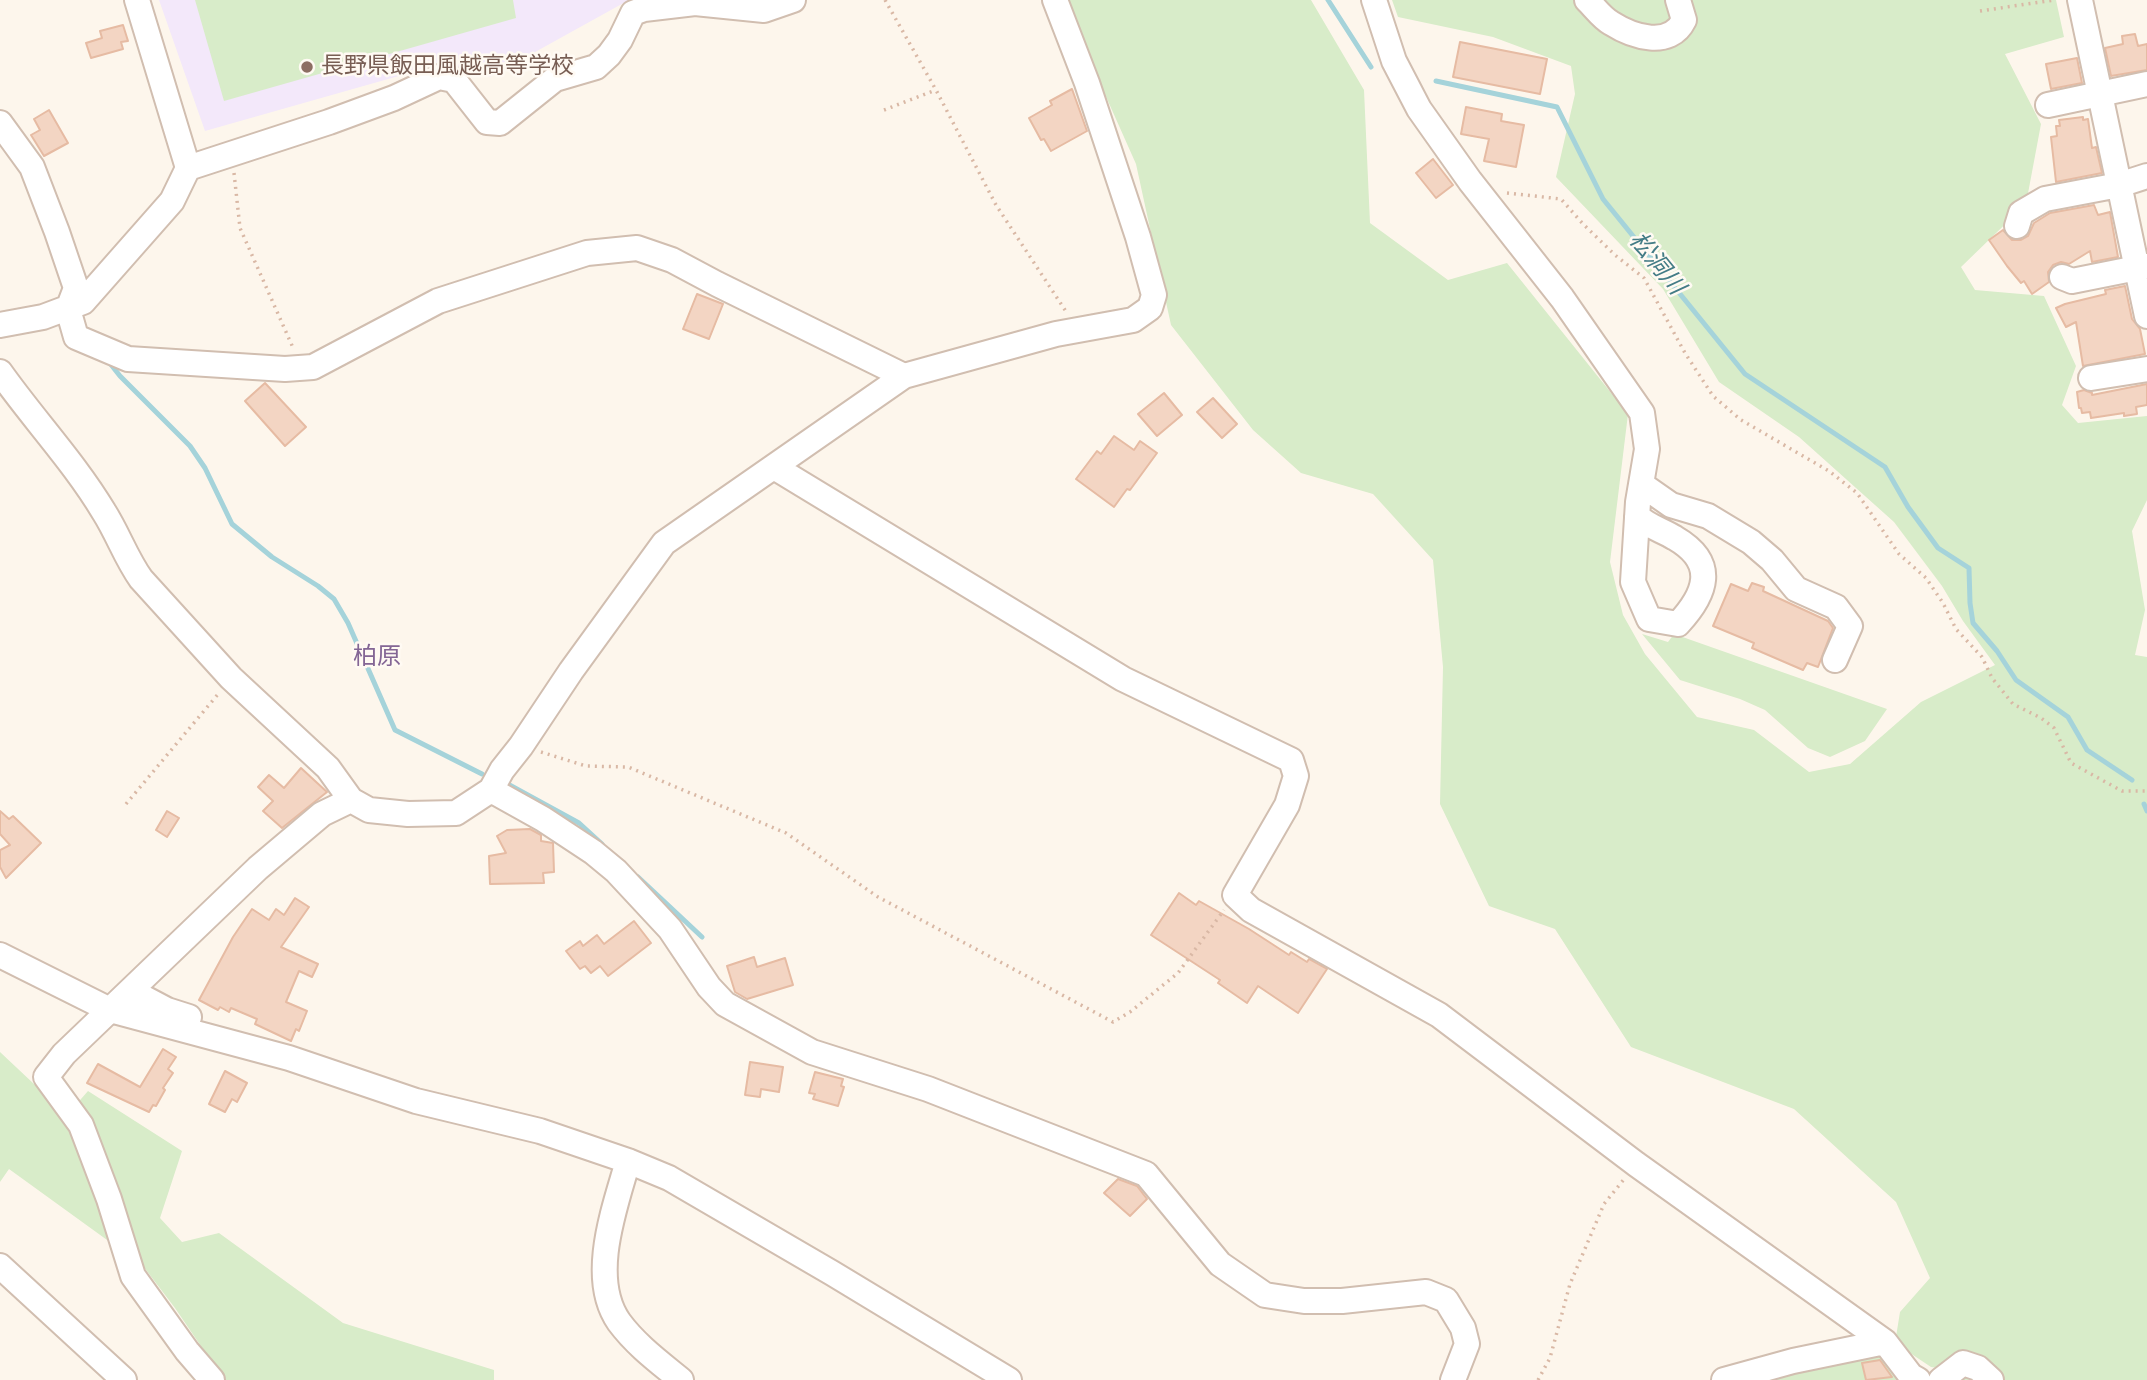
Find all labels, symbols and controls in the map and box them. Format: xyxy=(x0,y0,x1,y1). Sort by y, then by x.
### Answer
place label: 長野県飯田風越高等学校 xyxy=(321,53,574,81)
marker: 長野県飯田風越高等学校 xyxy=(299,59,315,75)
water label: 松洞川 xyxy=(1622,227,1690,301)
district label: 柏原 xyxy=(353,644,401,672)

